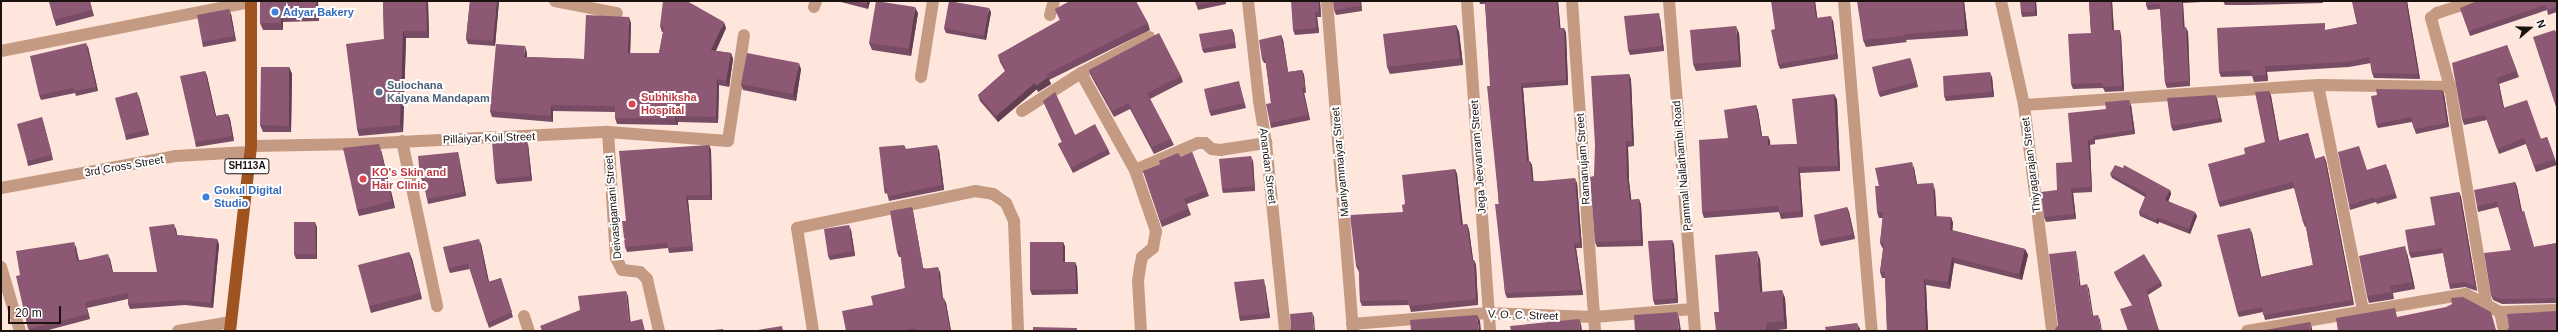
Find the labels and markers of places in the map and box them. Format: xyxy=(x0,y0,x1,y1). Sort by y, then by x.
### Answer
place label: Adyar Bakery xyxy=(283,5,354,19)
marker: Adyar Bakery xyxy=(270,7,280,17)
place label: Sulochana Kalyana Mandapam xyxy=(387,79,490,105)
marker: Sulochana Kalyana Mandapam xyxy=(374,87,384,97)
place label: Subhiksha Hospital xyxy=(641,91,697,117)
marker: Subhiksha Hospital xyxy=(626,98,638,110)
place label: KO's Skin and Hair Clinic xyxy=(372,166,446,192)
marker: KO's Skin and Hair Clinic xyxy=(357,173,369,185)
place label: Gokul Digital Studio xyxy=(214,184,282,210)
marker: Gokul Digital Studio xyxy=(201,192,211,202)

